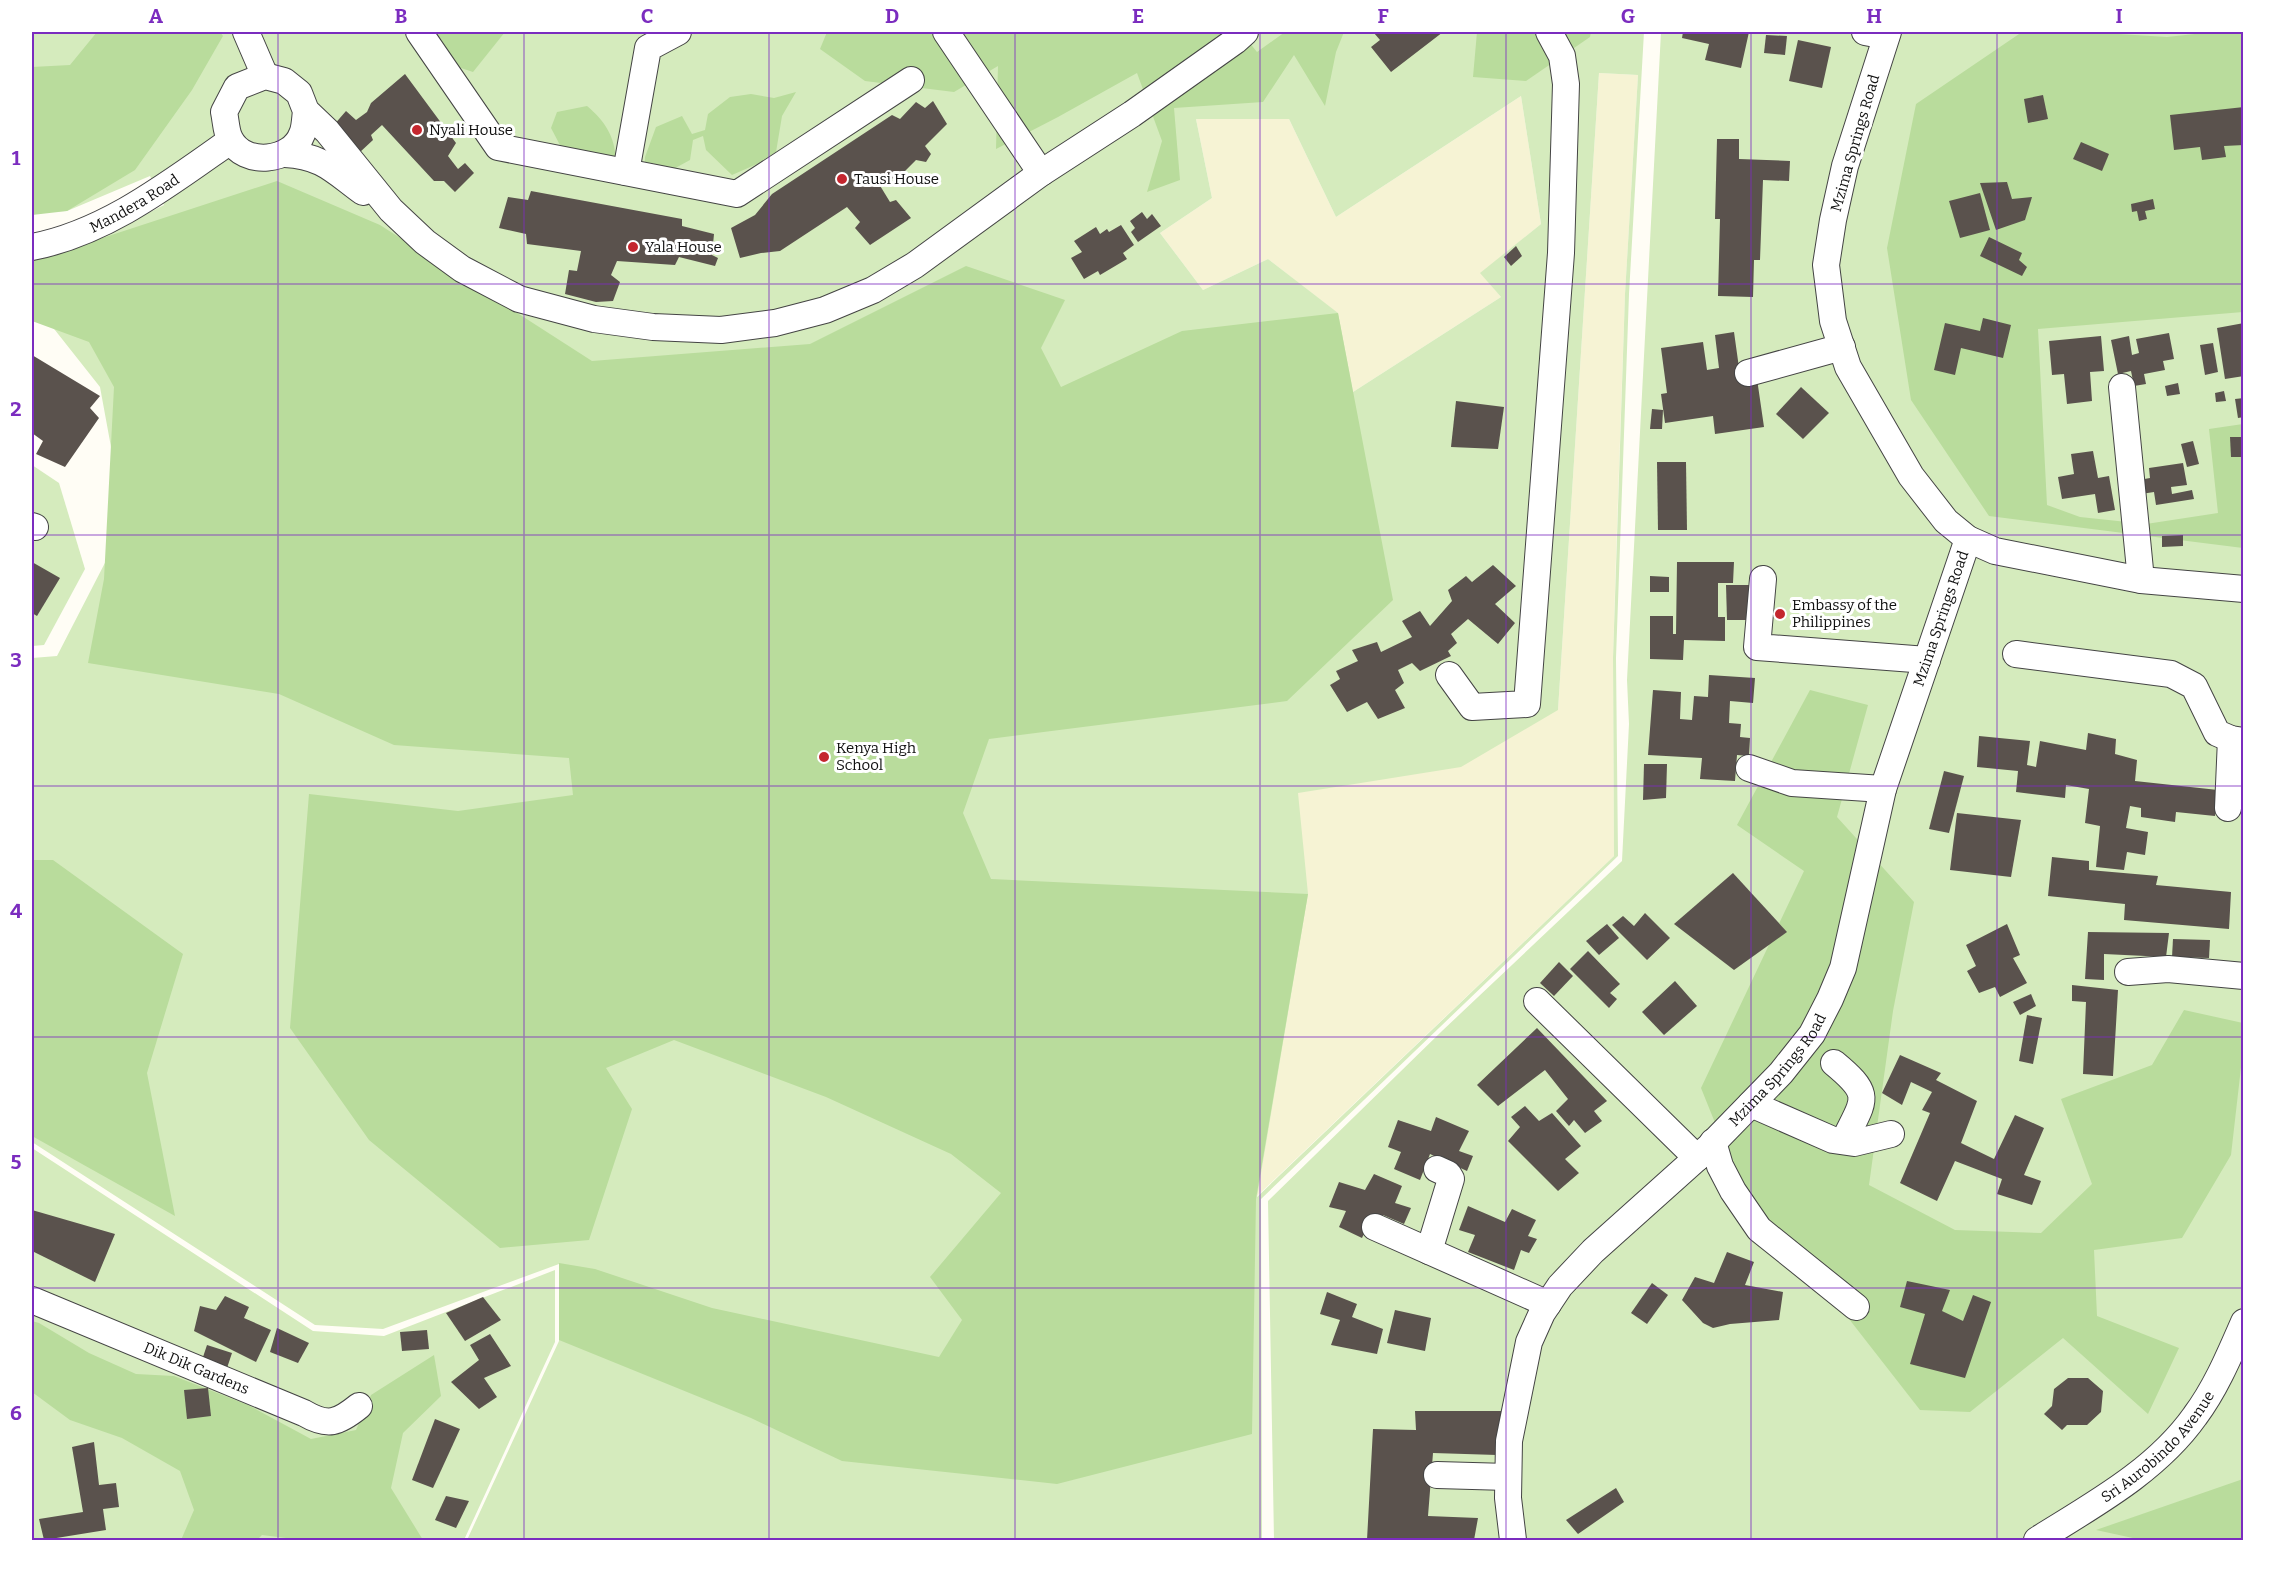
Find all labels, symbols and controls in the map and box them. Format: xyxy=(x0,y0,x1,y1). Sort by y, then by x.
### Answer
text: A xyxy=(149,4,164,28)
text: B xyxy=(395,4,408,28)
text: C xyxy=(641,4,653,28)
text: D xyxy=(885,4,899,28)
text: E xyxy=(1132,4,1144,28)
text: F xyxy=(1377,4,1389,28)
text: G xyxy=(1621,4,1635,28)
text: H xyxy=(1866,4,1882,28)
text: I xyxy=(2115,4,2123,28)
street label: Mzima Springs Road xyxy=(1827,72,1883,214)
place label: Nyali House xyxy=(429,121,513,139)
marker: Nyali House xyxy=(410,123,424,137)
text: 1 xyxy=(12,146,21,170)
street label: Mandera Road xyxy=(87,170,183,237)
place label: Tausi House xyxy=(854,170,939,188)
marker: Tausi House xyxy=(835,172,849,186)
place label: Yala House xyxy=(645,238,722,256)
marker: Yala House xyxy=(626,240,640,254)
text: 2 xyxy=(10,397,22,421)
street label: Mzima Springs Road xyxy=(1910,548,1972,689)
place label: Embassy of the Philippines xyxy=(1792,596,1897,631)
marker: Embassy of the Philippines xyxy=(1773,607,1787,621)
text: 3 xyxy=(10,648,22,672)
place label: Kenya High School xyxy=(836,739,917,774)
marker: Kenya High School xyxy=(817,750,831,764)
text: 4 xyxy=(10,899,22,923)
street label: Mzima Springs Road xyxy=(1725,1011,1830,1130)
text: 5 xyxy=(11,1150,22,1174)
street label: Dik Dik Gardens xyxy=(141,1338,252,1398)
street label: Sri Aurobindo Avenue xyxy=(2098,1388,2218,1506)
text: 6 xyxy=(10,1401,22,1425)

